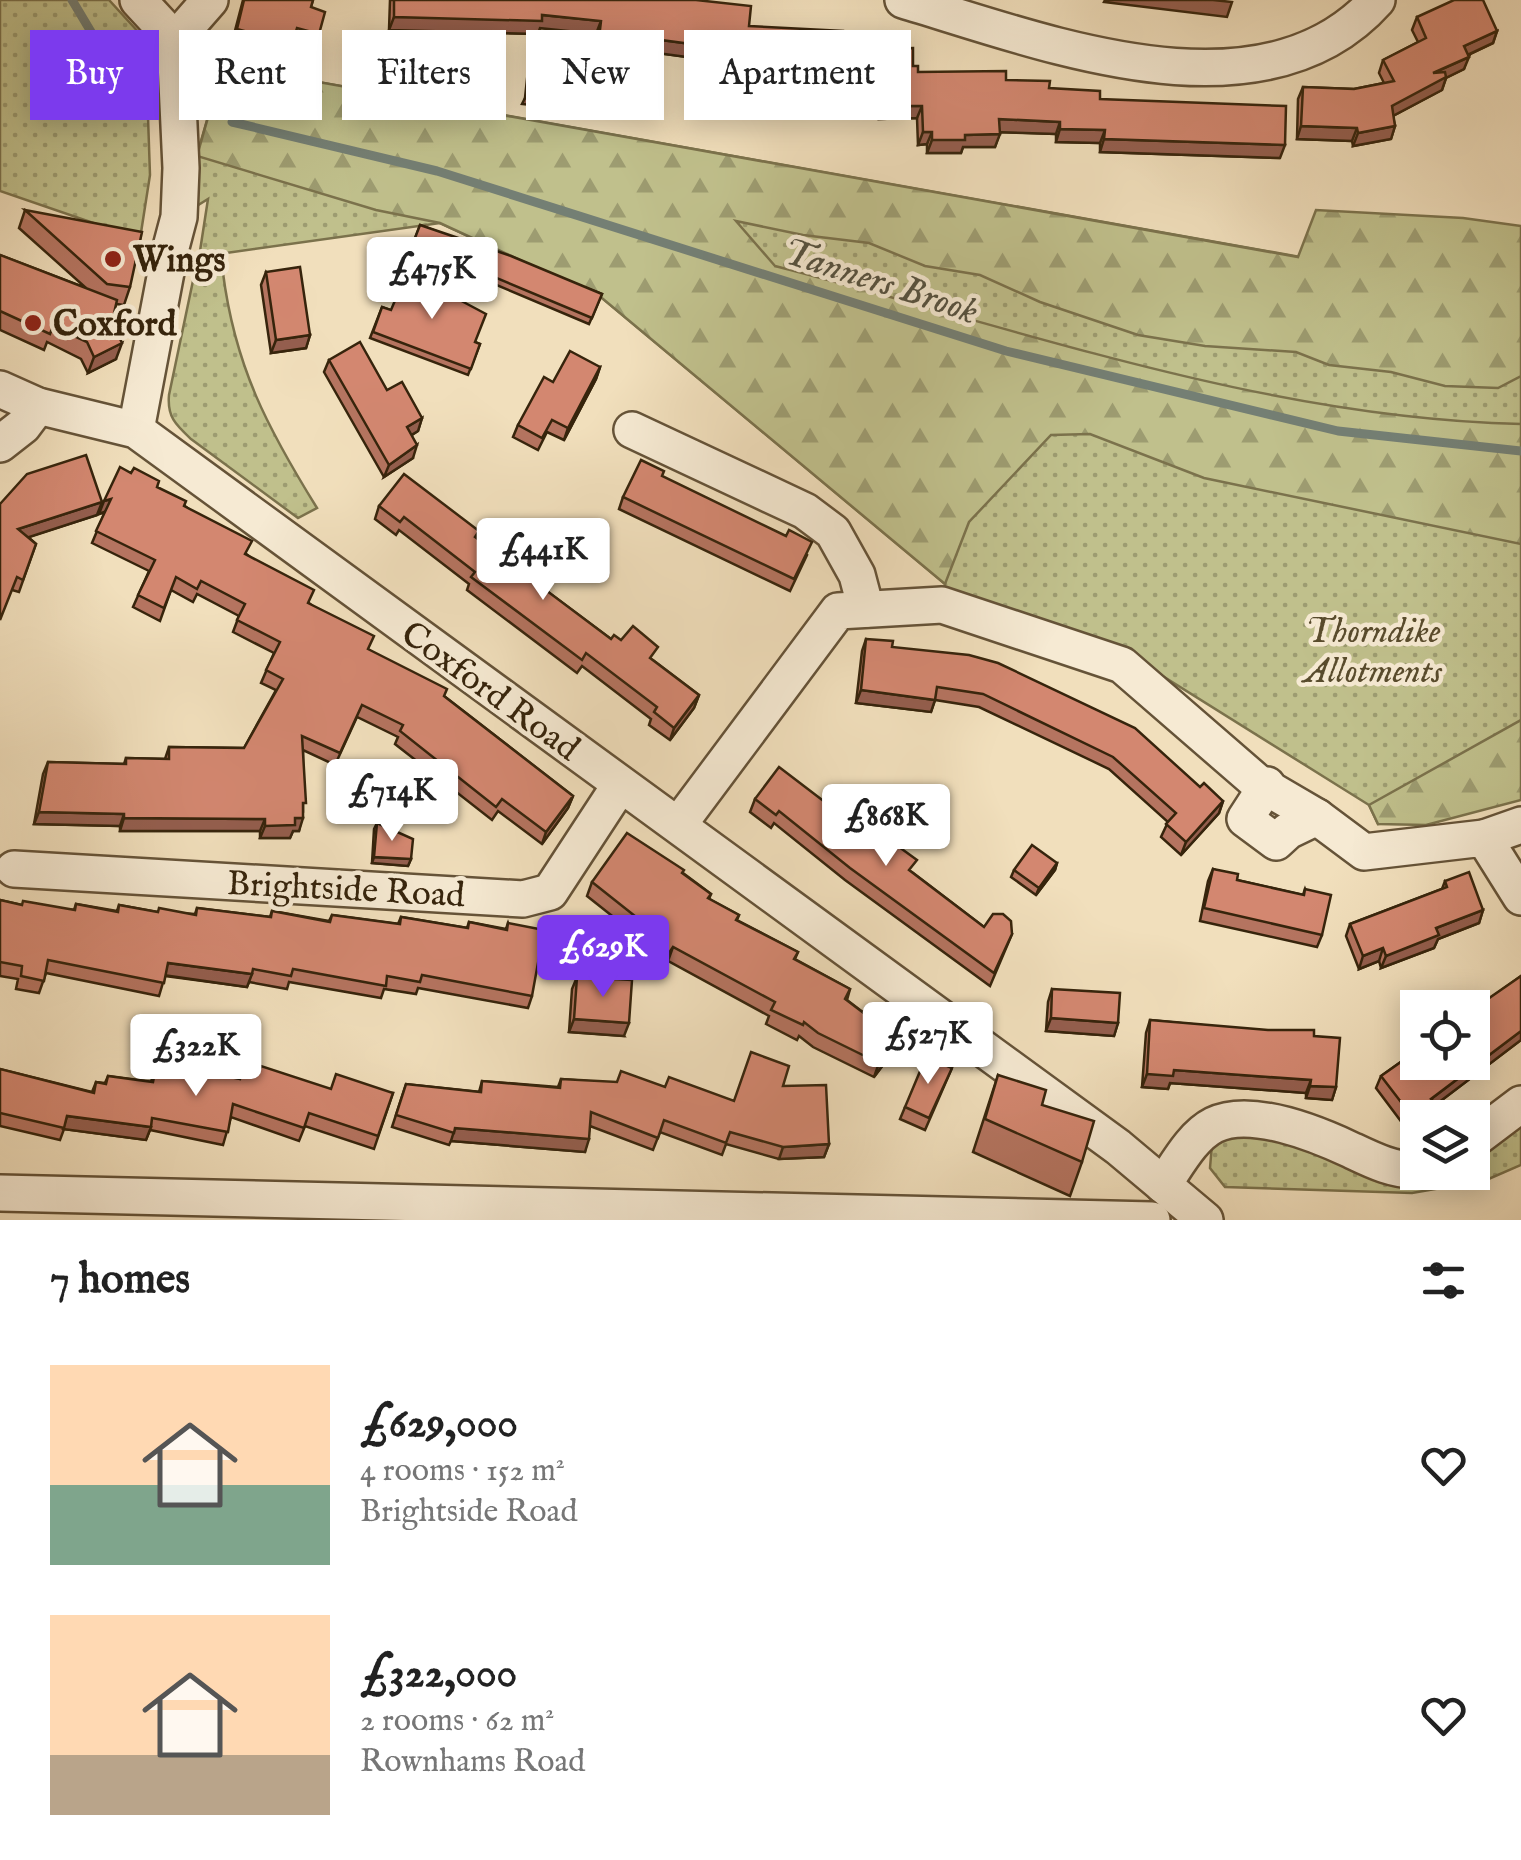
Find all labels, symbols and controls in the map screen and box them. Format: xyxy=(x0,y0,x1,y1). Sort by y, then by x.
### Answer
chip: Buy xyxy=(30,30,159,120)
chip: Rent xyxy=(179,30,322,120)
chip: Filters xyxy=(342,30,506,120)
chip: New xyxy=(526,30,664,120)
chip: Apartment xyxy=(684,30,911,120)
water label: Tanners Brook xyxy=(777,229,984,337)
pin: £475K xyxy=(362,237,502,322)
place label: Wings xyxy=(132,239,226,284)
marker: Wings xyxy=(102,248,124,270)
text: £475K xyxy=(389,249,475,290)
place label: Coxford xyxy=(53,303,178,348)
marker: Coxford xyxy=(22,312,44,334)
pin: £441K xyxy=(473,518,613,603)
text: £441K xyxy=(499,530,587,571)
park label: Thorndike Allotments xyxy=(1300,610,1443,695)
street label: Coxford Road xyxy=(391,612,588,772)
pin: £714K xyxy=(322,759,462,844)
text: £714K xyxy=(348,771,436,812)
pin: £868K xyxy=(816,784,956,869)
text: £868K xyxy=(844,796,928,837)
street label: Brightside Road xyxy=(226,862,466,919)
pin: £629K xyxy=(533,915,673,1000)
text: £629K xyxy=(559,927,647,968)
map controls xyxy=(1400,990,1490,1190)
button: locate xyxy=(1400,990,1490,1080)
pin: £527K xyxy=(858,1002,998,1087)
pin: £322K xyxy=(126,1014,266,1099)
text: £527K xyxy=(885,1014,971,1055)
text: £322K xyxy=(152,1026,240,1067)
button: layers xyxy=(1400,1100,1490,1190)
icon: filters xyxy=(1416,1253,1471,1308)
text: 7 homes xyxy=(50,1254,190,1307)
text: £629,000 xyxy=(360,1398,518,1451)
icon: home xyxy=(130,1405,250,1525)
icon: heart xyxy=(1416,1438,1471,1493)
text: 4 rooms · 152 m² xyxy=(360,1451,565,1492)
text: Brightside Road xyxy=(360,1492,578,1533)
text: £322,000 xyxy=(360,1648,517,1701)
icon: home xyxy=(130,1655,250,1775)
icon: heart xyxy=(1416,1688,1471,1743)
text: 2 rooms · 62 m² xyxy=(360,1701,554,1742)
text: Rownhams Road xyxy=(360,1742,585,1783)

